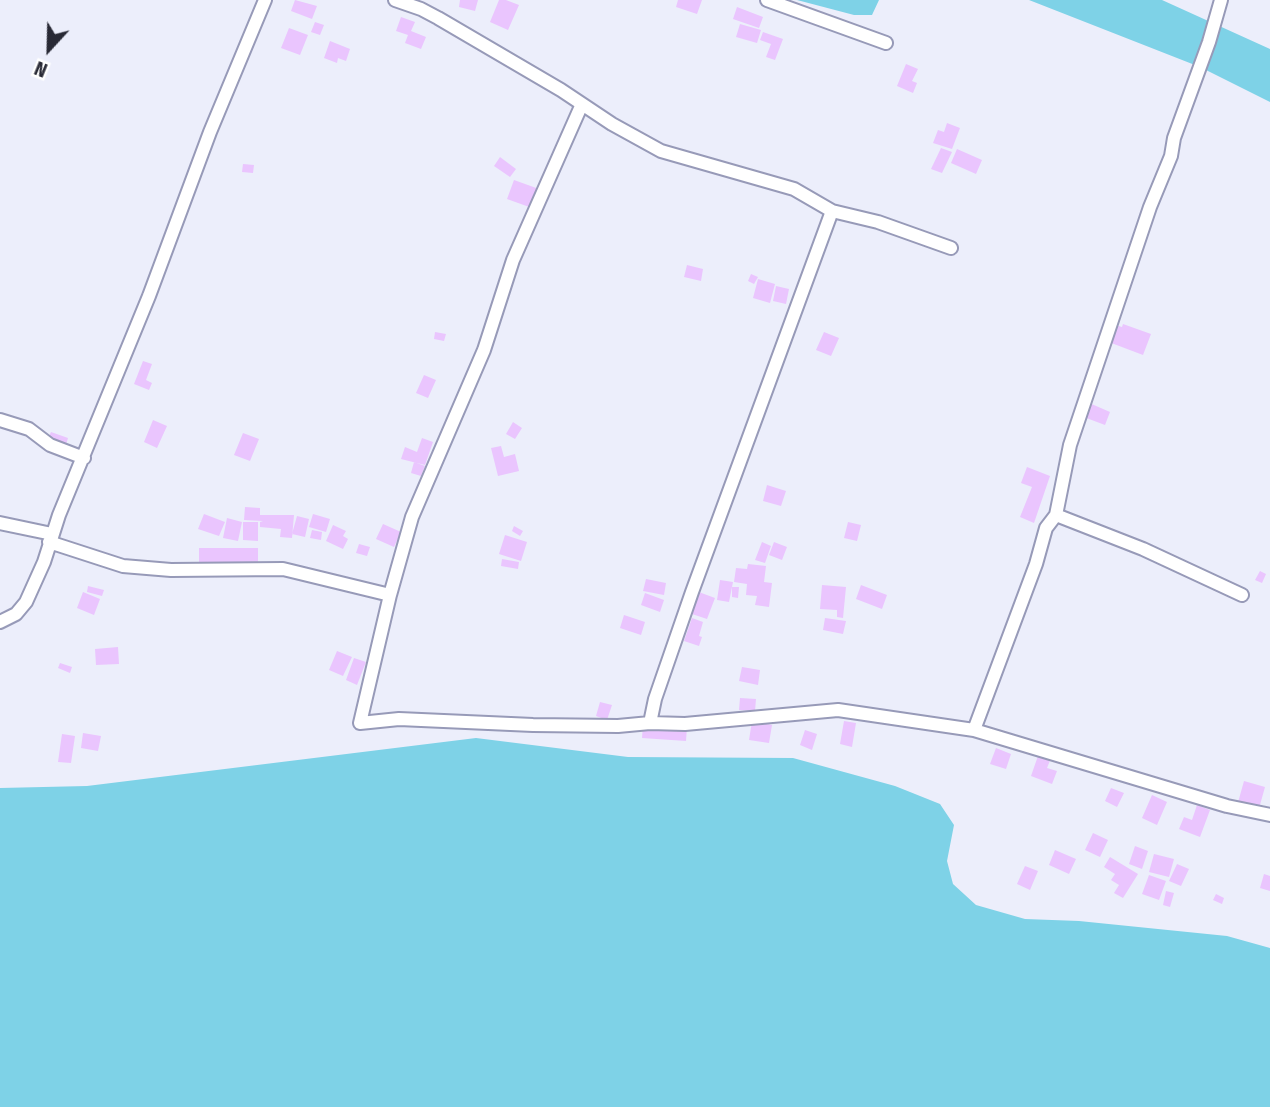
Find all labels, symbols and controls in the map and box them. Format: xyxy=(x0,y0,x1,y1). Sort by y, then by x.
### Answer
north arrow xyxy=(14,14,84,84)
text: N xyxy=(31,56,51,82)

